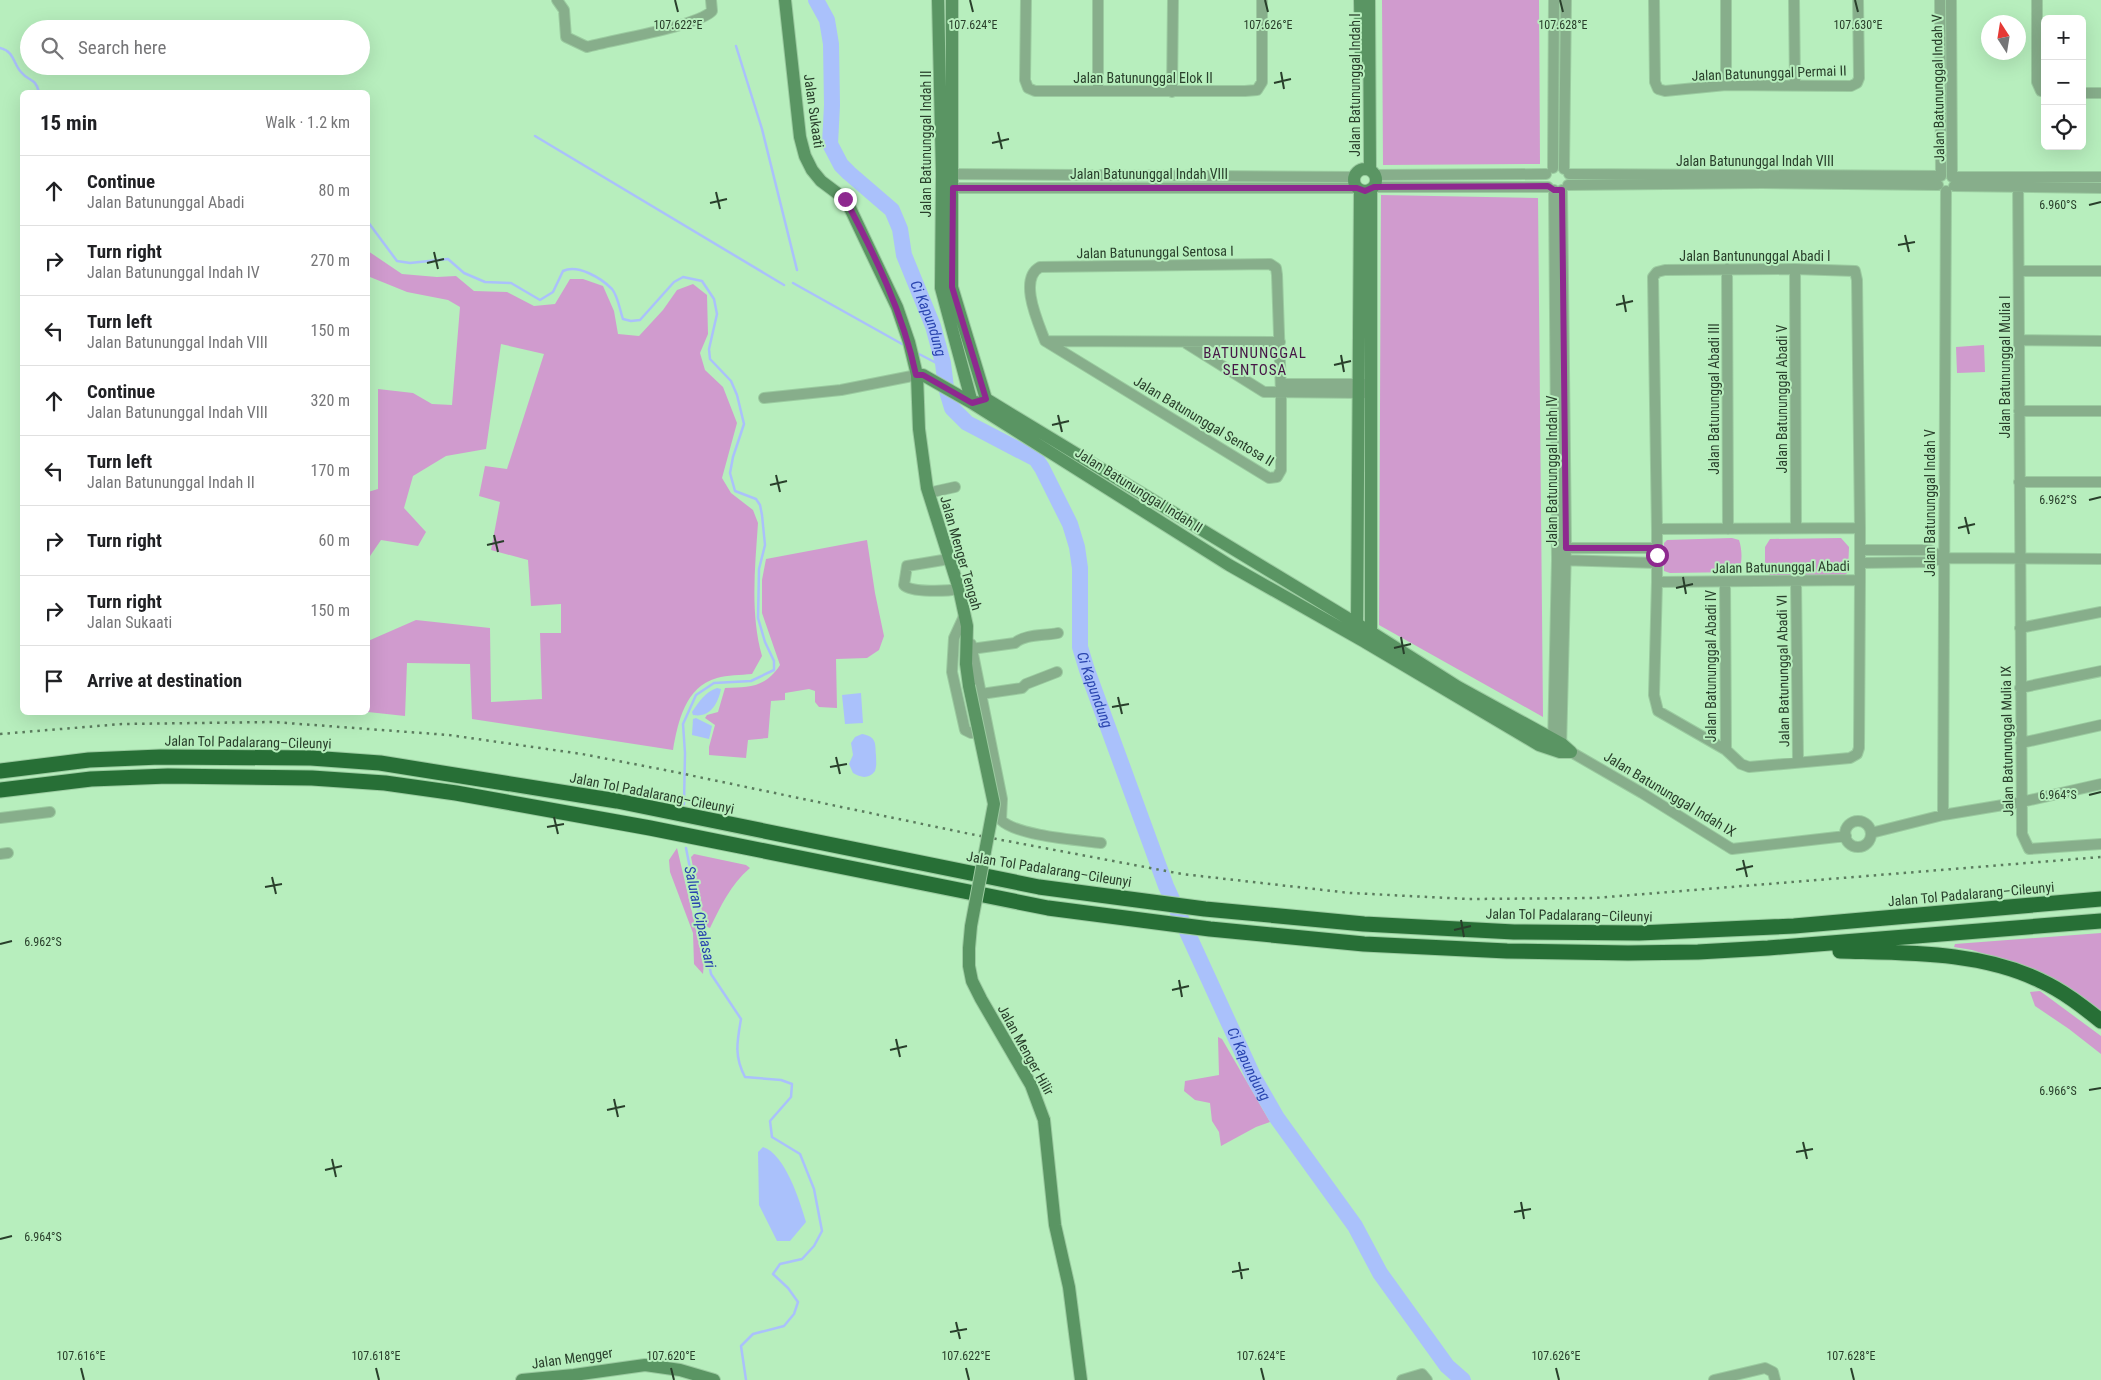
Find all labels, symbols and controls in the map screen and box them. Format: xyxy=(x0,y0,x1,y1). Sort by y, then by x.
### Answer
street label: Jalan Batununggal Indah I xyxy=(1347,13,1363,157)
street label: Jalan Batununggal Indah V xyxy=(1929,14,1947,162)
north arrow xyxy=(1981,15,2026,60)
map controls xyxy=(2041,15,2086,150)
button: + xyxy=(2041,15,2086,60)
text: 107.622°E xyxy=(653,18,703,32)
text: 107.624°E xyxy=(948,18,998,32)
text: 107.626°E xyxy=(1243,18,1293,32)
text: 107.628°E xyxy=(1538,18,1588,32)
text: 107.630°E xyxy=(1833,18,1883,32)
search box xyxy=(20,20,370,75)
icon: search xyxy=(38,34,66,62)
text: Search here xyxy=(78,36,166,59)
button: − xyxy=(2041,60,2086,105)
street label: Jalan Batununggal Permai II xyxy=(1691,62,1847,84)
street label: Jalan Batununggal Elok II xyxy=(1073,70,1213,86)
street label: Jalan Batununggal Indah II xyxy=(918,71,934,217)
street label: Jalan Sukaati xyxy=(801,73,827,149)
button: locate xyxy=(2041,105,2086,150)
text: 15 min xyxy=(40,111,97,135)
text: Walk · 1.2 km xyxy=(265,113,350,132)
street label: Jalan Batununggal Indah VIII xyxy=(1676,153,1834,169)
street label: Jalan Batununggal Indah VIII xyxy=(1070,166,1228,182)
text: Continue xyxy=(87,170,155,193)
icon: ahead xyxy=(40,177,68,205)
text: 80 m xyxy=(318,181,350,200)
route end xyxy=(834,188,857,211)
text: Jalan Batununggal Abadi xyxy=(87,193,244,212)
text: 6.960°S xyxy=(2039,198,2077,212)
text: Turn right xyxy=(87,240,162,263)
street label: Jalan Batununggal Sentosa I xyxy=(1076,243,1234,261)
icon: right xyxy=(40,247,68,275)
street label: Jalan Bantununggal Abadi I xyxy=(1679,248,1831,264)
text: 270 m xyxy=(311,251,350,270)
text: Jalan Batununggal Indah IV xyxy=(87,263,260,282)
water label: Ci Kapundung xyxy=(906,278,950,359)
street label: Jalan Batununggal Mulia I xyxy=(1997,295,2013,439)
text: Turn left xyxy=(87,310,152,333)
icon: left xyxy=(40,317,68,345)
text: 150 m xyxy=(311,321,350,340)
street label: Jalan Batununggal Abadi III xyxy=(1706,323,1722,475)
street label: Jalan Batununggal Abadi V xyxy=(1774,324,1790,473)
text: Jalan Batununggal Indah VIII xyxy=(87,333,268,352)
district label: BATUNUNGGAL SENTOSA xyxy=(1203,344,1307,379)
street label: Jalan Batununggal Sentosa II xyxy=(1131,373,1277,469)
text: Continue xyxy=(87,380,155,403)
icon: ahead xyxy=(40,387,68,415)
text: 320 m xyxy=(311,391,350,410)
street label: Jalan Batununggal Indah IV xyxy=(1544,395,1560,547)
text: Jalan Batununggal Indah VIII xyxy=(87,403,268,422)
street label: Jalan Batununggal Indah V xyxy=(1922,429,1938,577)
street label: Jalan Batununggal Indah II xyxy=(1073,444,1205,536)
text: Turn left xyxy=(87,450,152,473)
icon: left xyxy=(40,457,68,485)
text: 170 m xyxy=(311,461,350,480)
text: Jalan Batununggal Indah II xyxy=(87,473,255,492)
text: 6.962°S xyxy=(2039,493,2077,507)
street label: Jalan Menger Tengah xyxy=(937,494,985,612)
icon: right xyxy=(40,527,68,555)
text: Turn right xyxy=(87,529,162,552)
text: 60 m xyxy=(318,531,350,550)
route start xyxy=(1646,544,1669,567)
street label: Jalan Batununggal Abadi xyxy=(1712,558,1850,576)
text: Turn right xyxy=(87,590,162,613)
street label: Jalan Batununggal Abadi IV xyxy=(1703,590,1719,742)
street label: Jalan Batununggal Abadi VI xyxy=(1774,595,1792,747)
icon: right xyxy=(40,597,68,625)
text: 150 m xyxy=(311,601,350,620)
text: Jalan Sukaati xyxy=(87,613,172,632)
water label: Ci Kapundung xyxy=(1073,650,1116,730)
street label: Jalan Batununggal Mulia IX xyxy=(1998,665,2016,817)
icon: arrive xyxy=(40,667,68,695)
text: Arrive at destination xyxy=(87,669,242,692)
street label: Jalan Tol Padalarang–Cileunyi xyxy=(164,733,332,751)
street label: Jalan Batununggal Indah IX xyxy=(1601,748,1739,840)
street label: Jalan Tol Padalarang–Cileunyi xyxy=(568,769,736,817)
text: 6.964°S xyxy=(2039,788,2077,802)
street label: Jalan Tol Padalarang–Cileunyi xyxy=(965,848,1133,890)
water label: Saluran Cipalasari xyxy=(680,864,720,970)
street label: Jalan Tol Padalarang–Cileunyi xyxy=(1887,879,2055,909)
street label: Jalan Tol Padalarang–Cileunyi xyxy=(1485,906,1653,924)
text: 6.962°S xyxy=(24,935,62,949)
street label: Jalan Menger Hilir xyxy=(995,1002,1057,1098)
water label: Ci Kapundung xyxy=(1223,1024,1274,1104)
text: 6.966°S xyxy=(2039,1084,2077,1098)
text: 6.964°S xyxy=(24,1230,62,1244)
street label: Jalan Mengger xyxy=(530,1344,614,1372)
text: 107.616°E xyxy=(56,1349,106,1363)
text: 107.618°E xyxy=(351,1349,401,1363)
text: 107.620°E xyxy=(646,1349,696,1363)
text: 107.622°E xyxy=(941,1349,991,1363)
text: 107.624°E xyxy=(1236,1349,1286,1363)
text: 107.626°E xyxy=(1531,1349,1581,1363)
text: 107.628°E xyxy=(1826,1349,1876,1363)

